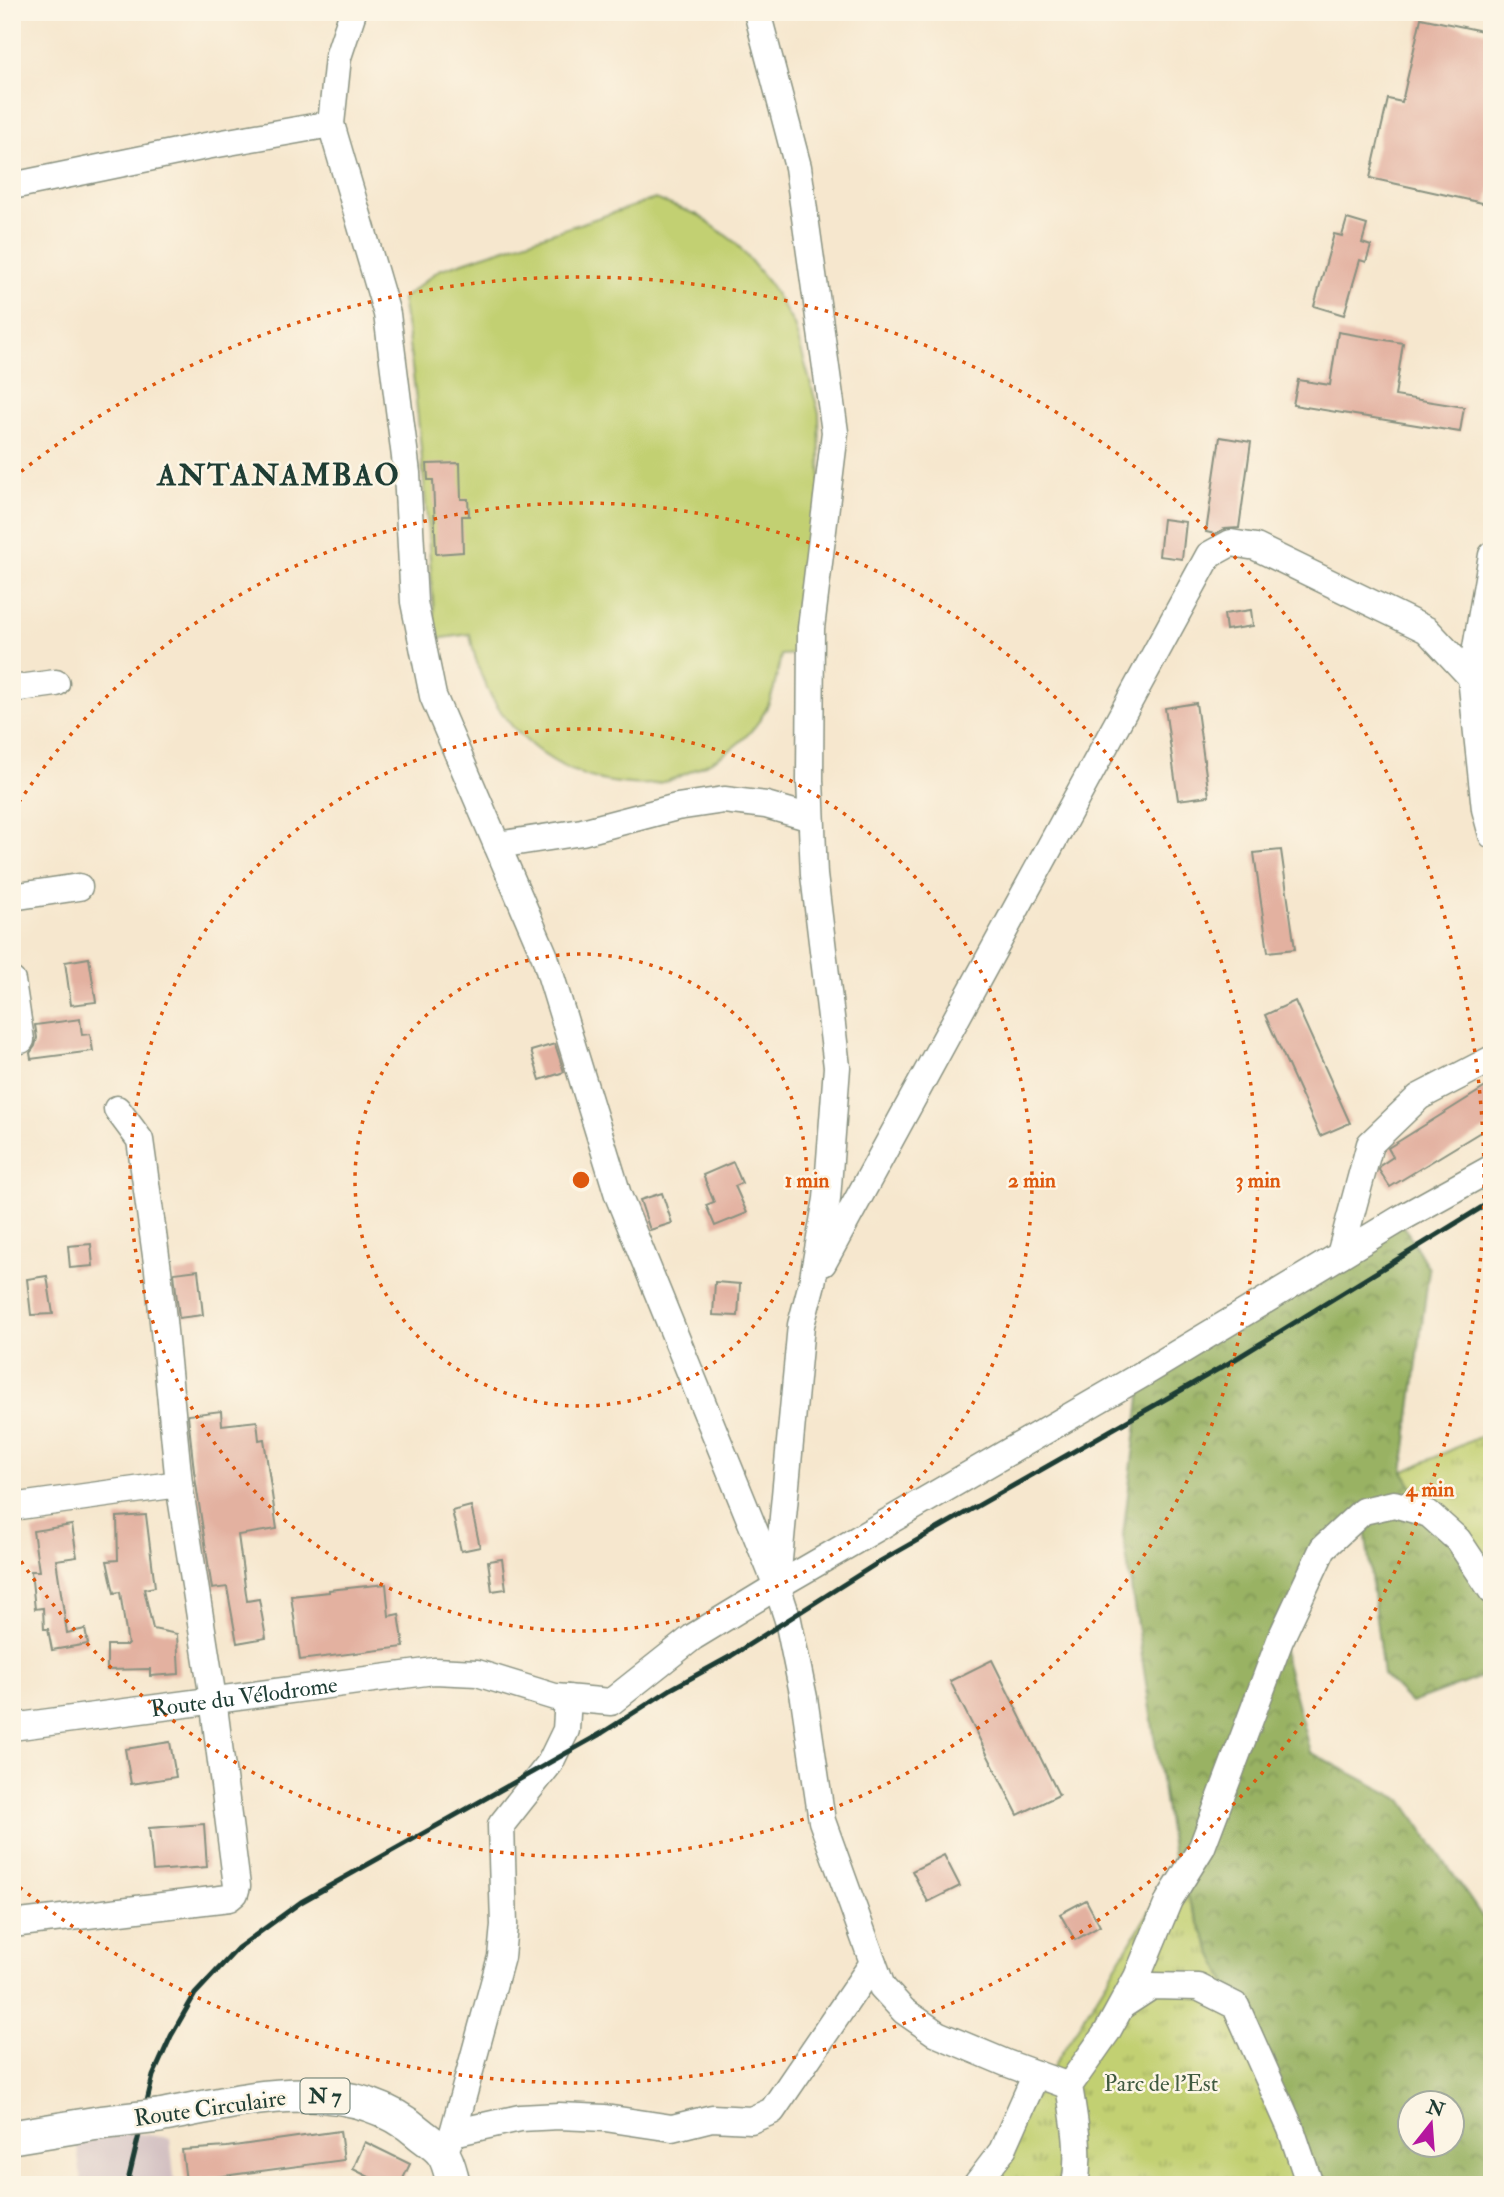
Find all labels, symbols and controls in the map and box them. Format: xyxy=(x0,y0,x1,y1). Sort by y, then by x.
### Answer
district label: ANTANAMBAO xyxy=(155,457,401,494)
text: 1 min xyxy=(785,1167,829,1194)
text: 2 min xyxy=(1008,1167,1056,1194)
text: 3 min xyxy=(1235,1167,1281,1194)
centre of rings xyxy=(569,1168,593,1192)
text: 4 min xyxy=(1405,1476,1454,1503)
street label: Route du Vélodrome xyxy=(149,1669,340,1723)
park label: Parc de l'Est xyxy=(1104,2069,1218,2098)
road number: N 7 xyxy=(300,2078,350,2114)
street label: Route Circulaire xyxy=(132,2083,288,2133)
north arrow xyxy=(1396,2088,1466,2158)
text: N xyxy=(1423,2094,1448,2123)

